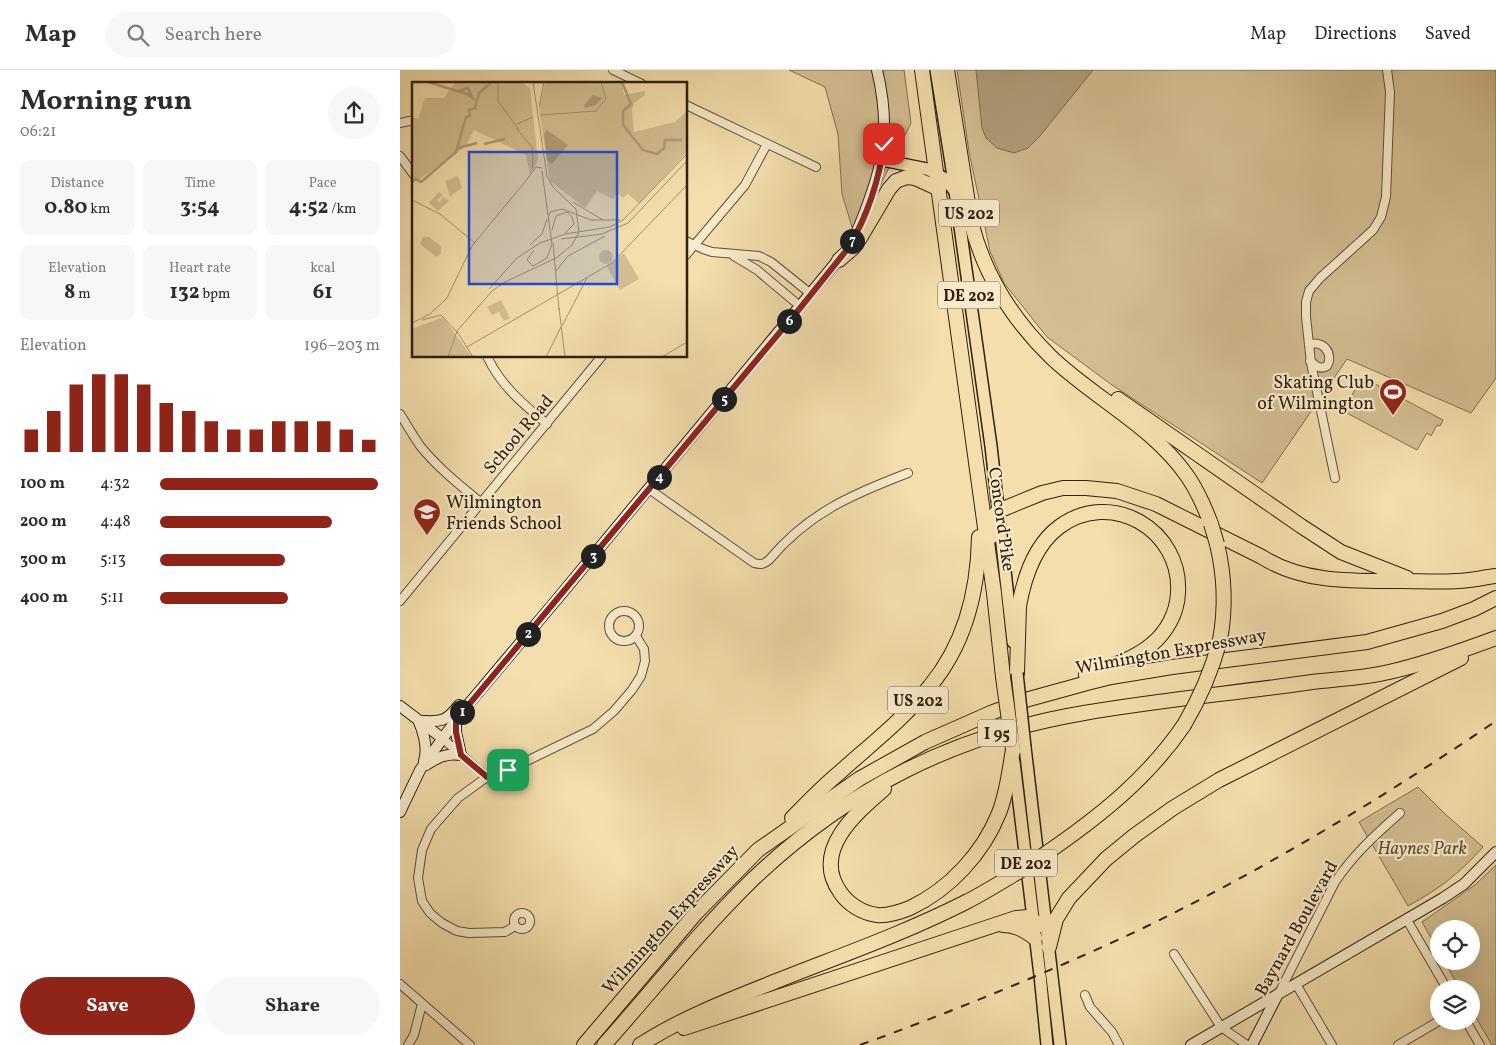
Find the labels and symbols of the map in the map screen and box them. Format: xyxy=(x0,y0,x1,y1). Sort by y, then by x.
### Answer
inset map xyxy=(412,82,688,358)
pin xyxy=(863,123,905,165)
road number: US 202 xyxy=(939,200,999,226)
pin: 7 xyxy=(840,228,864,254)
road number: DE 202 xyxy=(938,282,1000,308)
pin: 6 xyxy=(776,308,802,334)
place label: Skating Club of Wilmington xyxy=(1257,371,1374,417)
sports icon: Skating Club of Wilmington xyxy=(1378,377,1408,416)
pin: 5 xyxy=(712,386,736,412)
street label: School Road xyxy=(478,390,560,480)
pin: 4 xyxy=(646,464,672,490)
street label: Concord Pike xyxy=(981,466,1020,573)
place label: Wilmington Friends School xyxy=(446,491,562,537)
school or university icon: Wilmington Friends School xyxy=(412,497,442,536)
pin: 3 xyxy=(580,544,606,568)
pin: 2 xyxy=(516,622,540,646)
street label: Wilmington Expressway xyxy=(1074,623,1269,682)
road number: US 202 xyxy=(888,686,948,714)
pin: 1 xyxy=(450,700,474,724)
road number: I 95 xyxy=(978,720,1016,746)
pin xyxy=(487,749,529,791)
park label: Haynes Park xyxy=(1377,837,1467,862)
street label: Wilmington Expressway xyxy=(597,840,745,1000)
road number: DE 202 xyxy=(995,850,1057,876)
street label: Baynard Boulevard xyxy=(1250,857,1345,1001)

